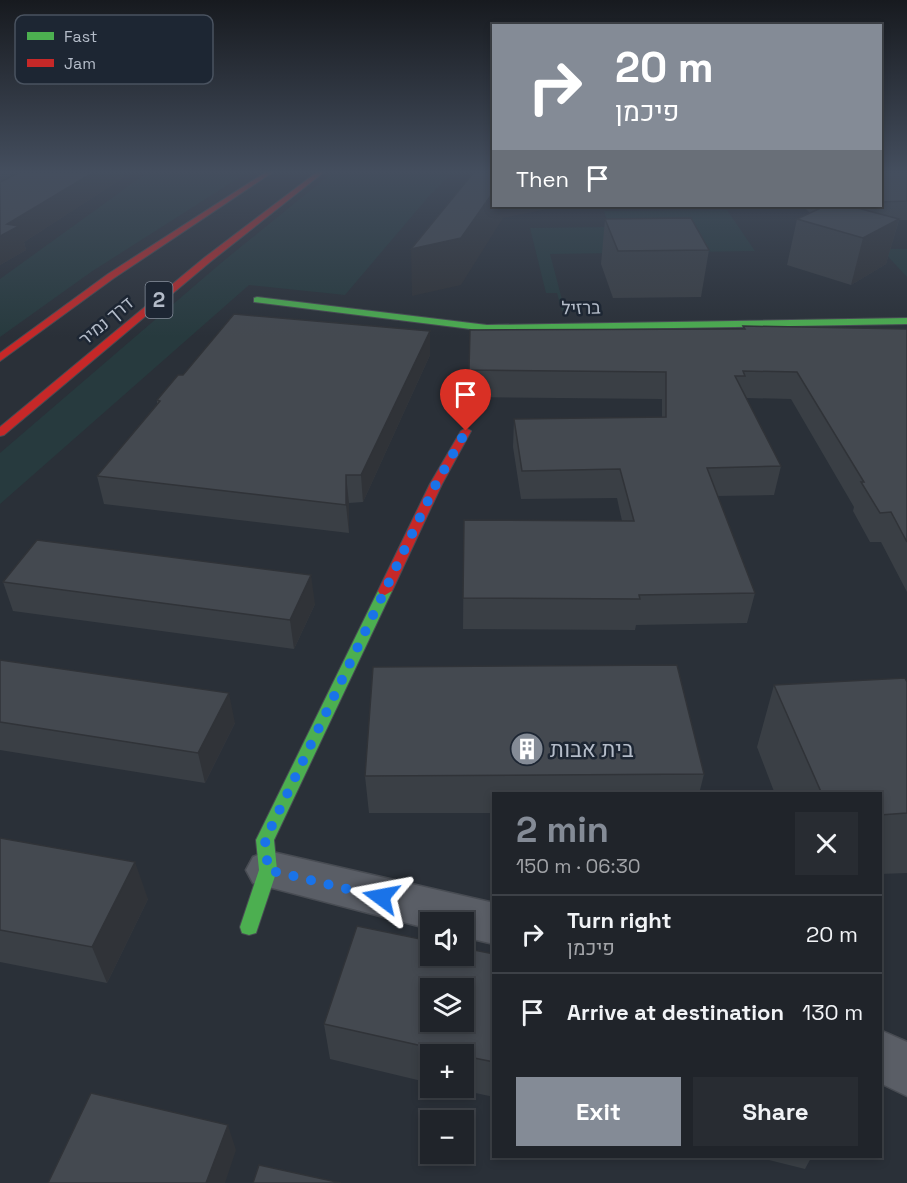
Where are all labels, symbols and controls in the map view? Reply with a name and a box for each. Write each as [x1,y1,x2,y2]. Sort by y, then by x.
legend [15,15,213,84]
text: Fast [64,26,97,47]
text: 20 m [615,41,714,94]
icon: right [516,48,594,126]
text: Jam [64,53,96,74]
text: פיכמן [615,94,679,129]
icon: arrive [581,162,614,195]
text: Then [516,165,569,193]
road number: 2 [146,282,172,318]
street label: דרך נמיר [74,291,138,350]
street label: ברזיל [561,296,601,319]
pin [440,369,491,431]
icon: arrive [449,378,482,411]
building icon: בית אבות [509,731,545,767]
place label: בית אבות [550,735,634,763]
text: 2 min [516,807,609,853]
button: close [795,812,858,875]
text: 150 m · 06:30 [516,853,641,879]
position arrow [349,865,413,929]
text: Turn right [567,906,672,934]
map controls [420,912,474,1164]
button: sound [420,912,474,966]
icon: right [516,918,549,951]
text: 20 m [806,920,858,948]
text: פיכמן [567,935,615,961]
button: layers [420,978,474,1032]
icon: arrive [516,996,549,1029]
text: Arrive at destination [567,998,784,1026]
text: 130 m [802,998,863,1026]
button: + [420,1044,474,1098]
button: Exit [516,1077,681,1146]
button: Share [693,1077,858,1146]
button: − [420,1110,474,1164]

